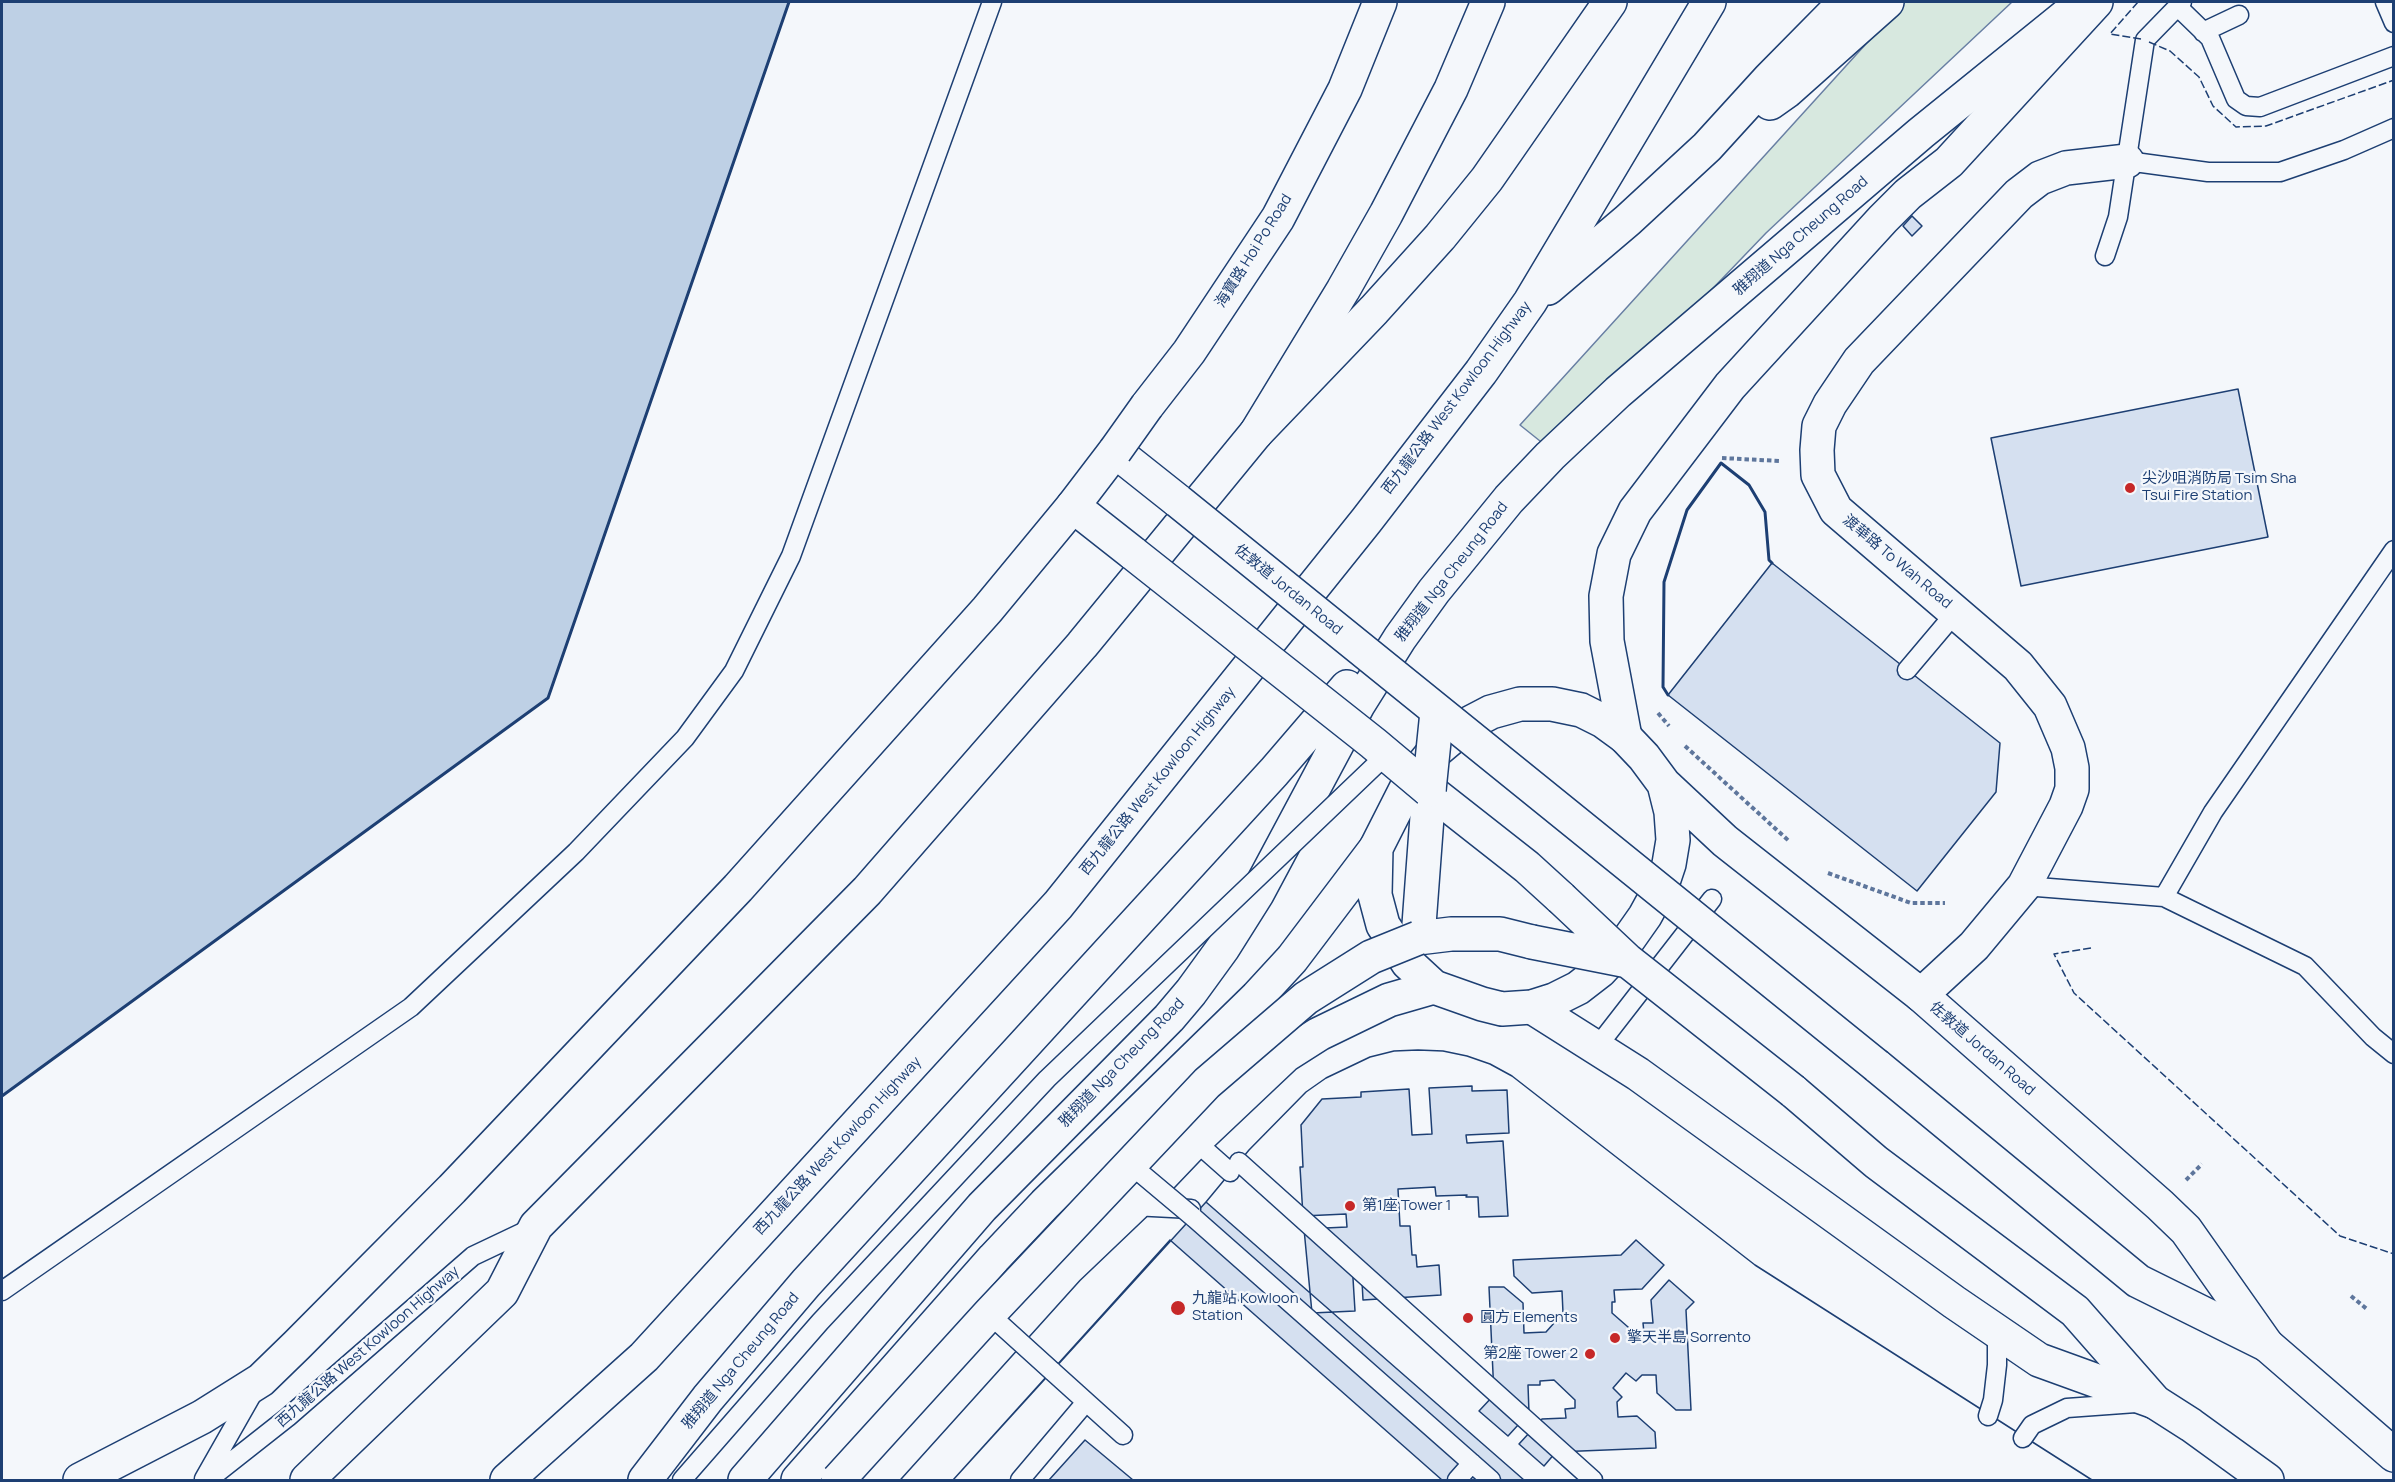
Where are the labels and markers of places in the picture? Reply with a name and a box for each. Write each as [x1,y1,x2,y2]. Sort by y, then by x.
place label: 尖沙咀消防局 Tsim Sha Tsui Fire Station [2142,470,2297,505]
marker: 尖沙咀消防局 Tsim Sha Tsui Fire Station [2123,481,2137,495]
place label: 第1座 Tower 1 [1362,1197,1451,1215]
marker: 第1座 Tower 1 [1343,1199,1357,1213]
place label: 九龍站 Kowloon Station [1192,1290,1299,1325]
marker: 九龍站 Kowloon Station [1169,1299,1187,1317]
place label: 圓方 Elements [1480,1309,1578,1327]
marker: 圓方 Elements [1461,1311,1475,1325]
place label: 擎天半島 Sorrento [1627,1329,1751,1347]
marker: 擎天半島 Sorrento [1608,1331,1622,1345]
place label: 第2座 Tower 2 [1483,1345,1578,1363]
marker: 第2座 Tower 2 [1583,1347,1597,1361]

